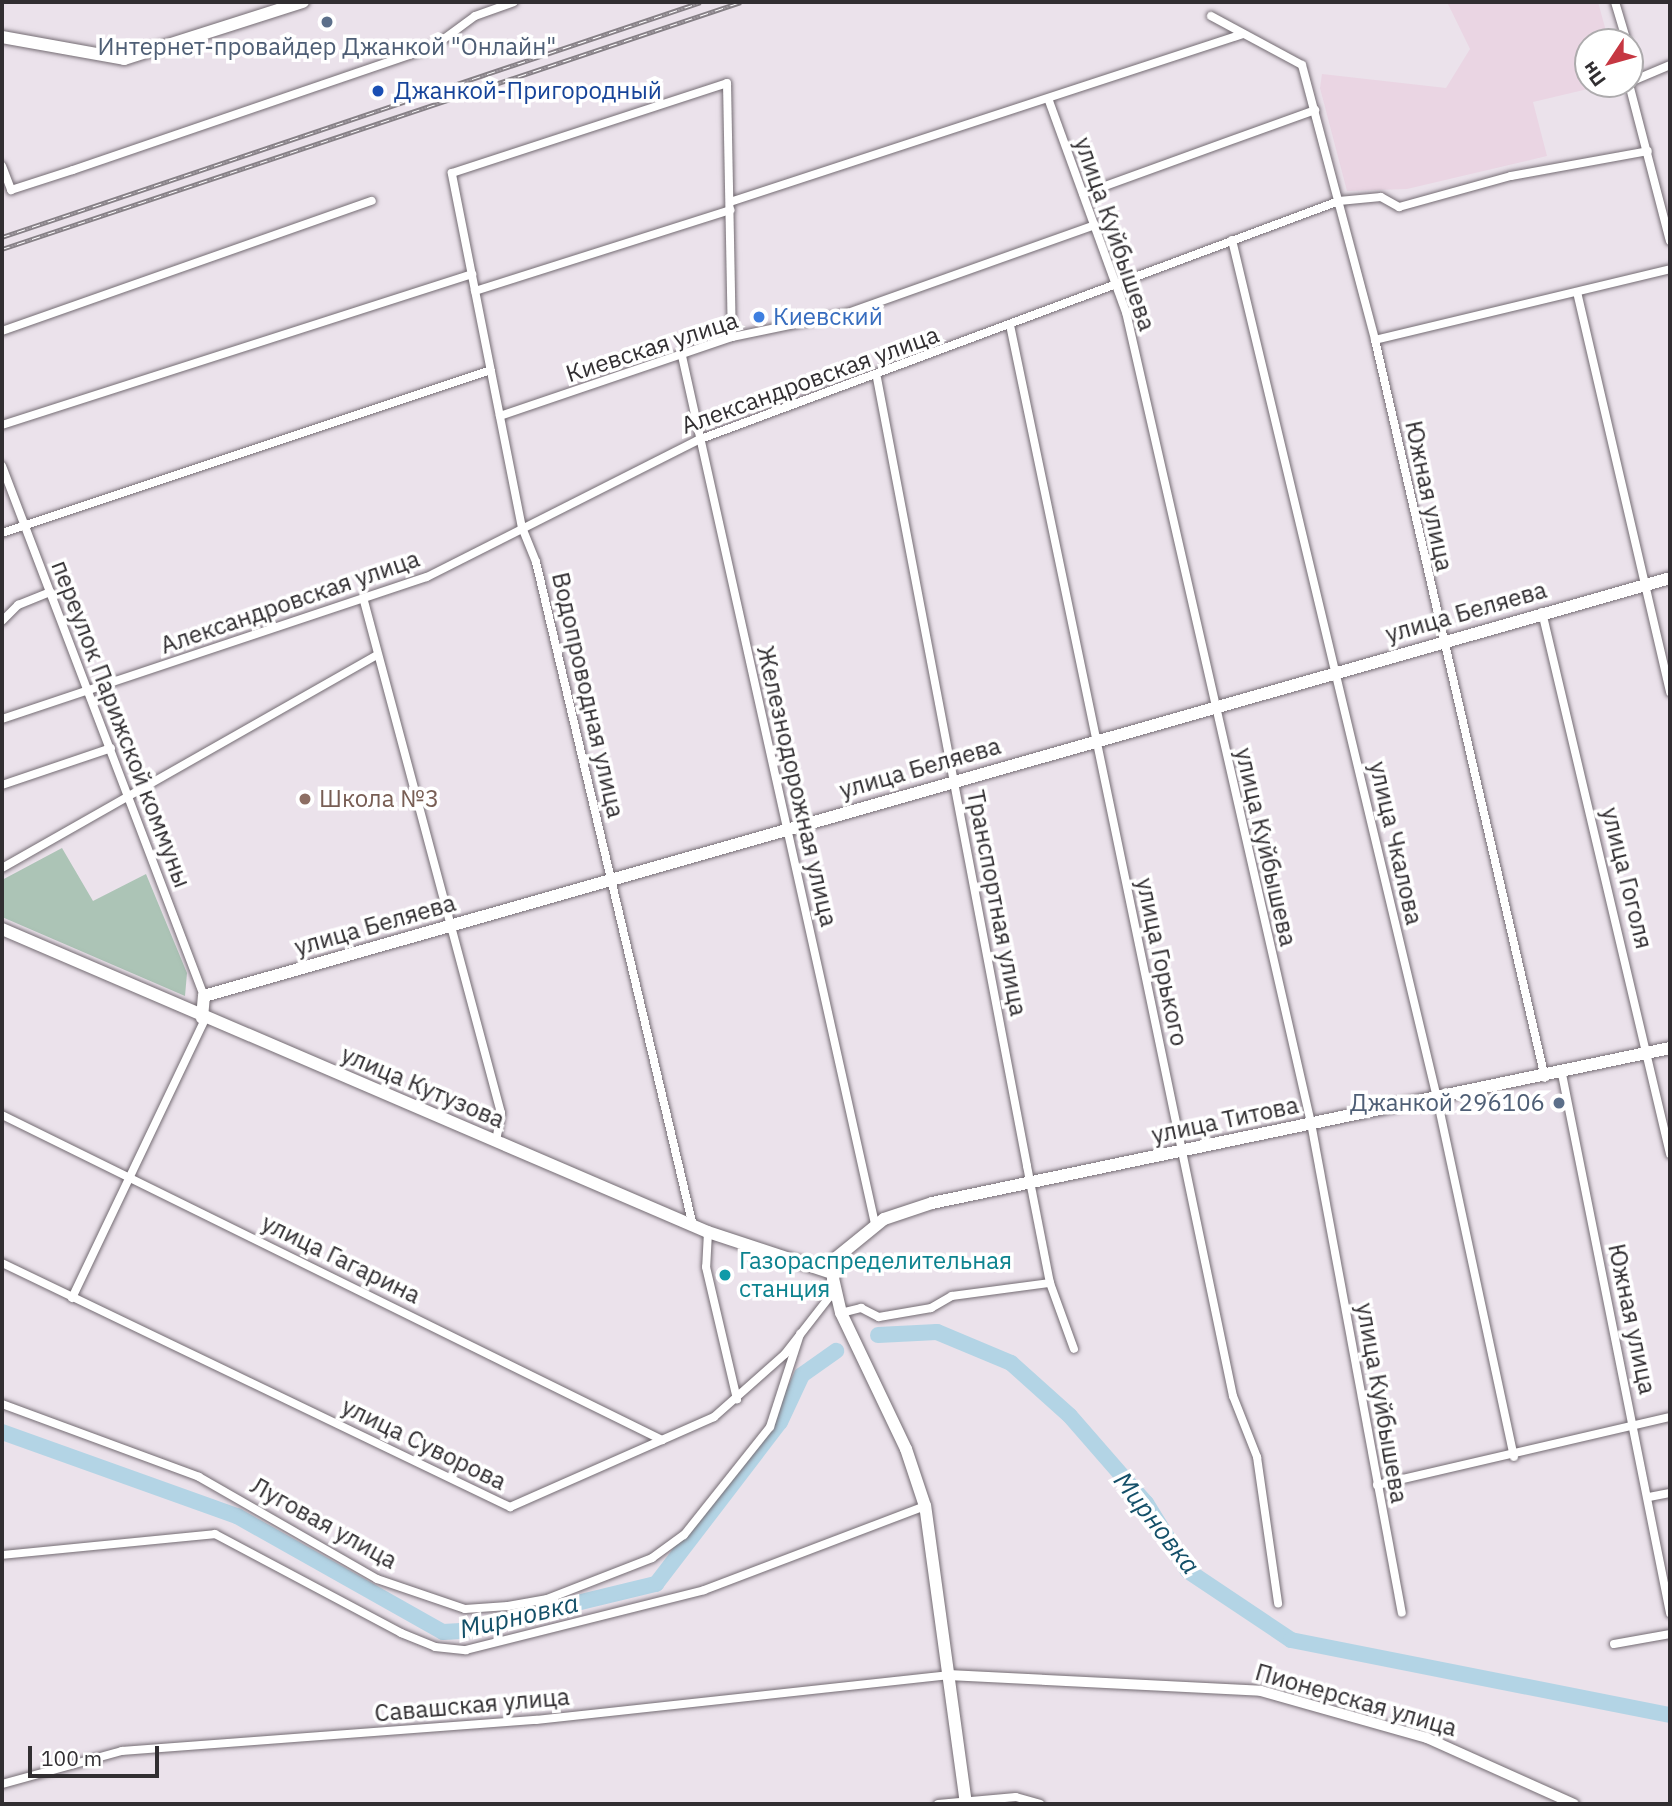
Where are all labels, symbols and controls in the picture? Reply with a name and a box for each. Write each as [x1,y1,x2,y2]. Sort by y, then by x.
marker: Интернет-провайдер Джанкой "Онлайн" [319,14,335,30]
north arrow [1574,28,1644,98]
place label: Интернет-провайдер Джанкой "Онлайн" [98,33,556,61]
text: Пн [1577,57,1611,91]
place label: Джанкой-Пригородный [394,77,662,105]
marker: Джанкой-Пригородный [368,81,388,101]
street label: улица Куйбышева [1068,133,1162,335]
place label: Киевский [773,303,883,331]
street label: Киевская улица [562,306,742,388]
marker: Киевский [751,309,767,325]
street label: Александровская улица [677,320,943,440]
street label: Южная улица [1399,418,1459,574]
street label: Александровская улица [157,544,423,660]
street label: переулок Парижской коммуны [45,556,197,892]
street label: Водопроводная улица [546,569,630,821]
street label: улица Беляева [1382,575,1550,649]
street label: Железнодорожная улица [751,643,843,929]
street label: улица Беляева [836,731,1004,805]
street label: улица Куйбышева [1229,745,1303,949]
street label: улица Чкалова [1363,759,1429,927]
place label: Школа №3 [319,785,439,813]
street label: Транспортная улица [961,788,1033,1018]
marker: Школа №3 [297,791,313,807]
street label: улица Гоголя [1596,804,1658,952]
street label: улица Горького [1130,875,1194,1049]
street label: улица Беляева [291,888,459,962]
street label: улица Кутузова [337,1040,509,1134]
place label: Джанкой 296106 [1350,1089,1545,1117]
street label: улица Титова [1149,1090,1301,1150]
marker: Джанкой 296106 [1551,1095,1567,1111]
street label: улица Гагарина [257,1208,425,1310]
street label: Южная улица [1602,1241,1662,1397]
place label: Газораспределительная станция [739,1247,1012,1303]
marker: Газораспределительная станция [717,1267,733,1283]
street label: улица Куйбышева [1350,1301,1414,1505]
street label: улица Суворова [337,1392,511,1496]
water label: Мирновка [1107,1466,1207,1580]
street label: Луговая улица [246,1471,402,1575]
water label: Мирновка [456,1587,582,1645]
street label: Пионерская улица [1252,1657,1460,1743]
street label: Савашская улица [373,1682,571,1728]
scale bar [32,1732,163,1776]
text: 100 m [41,1744,102,1772]

